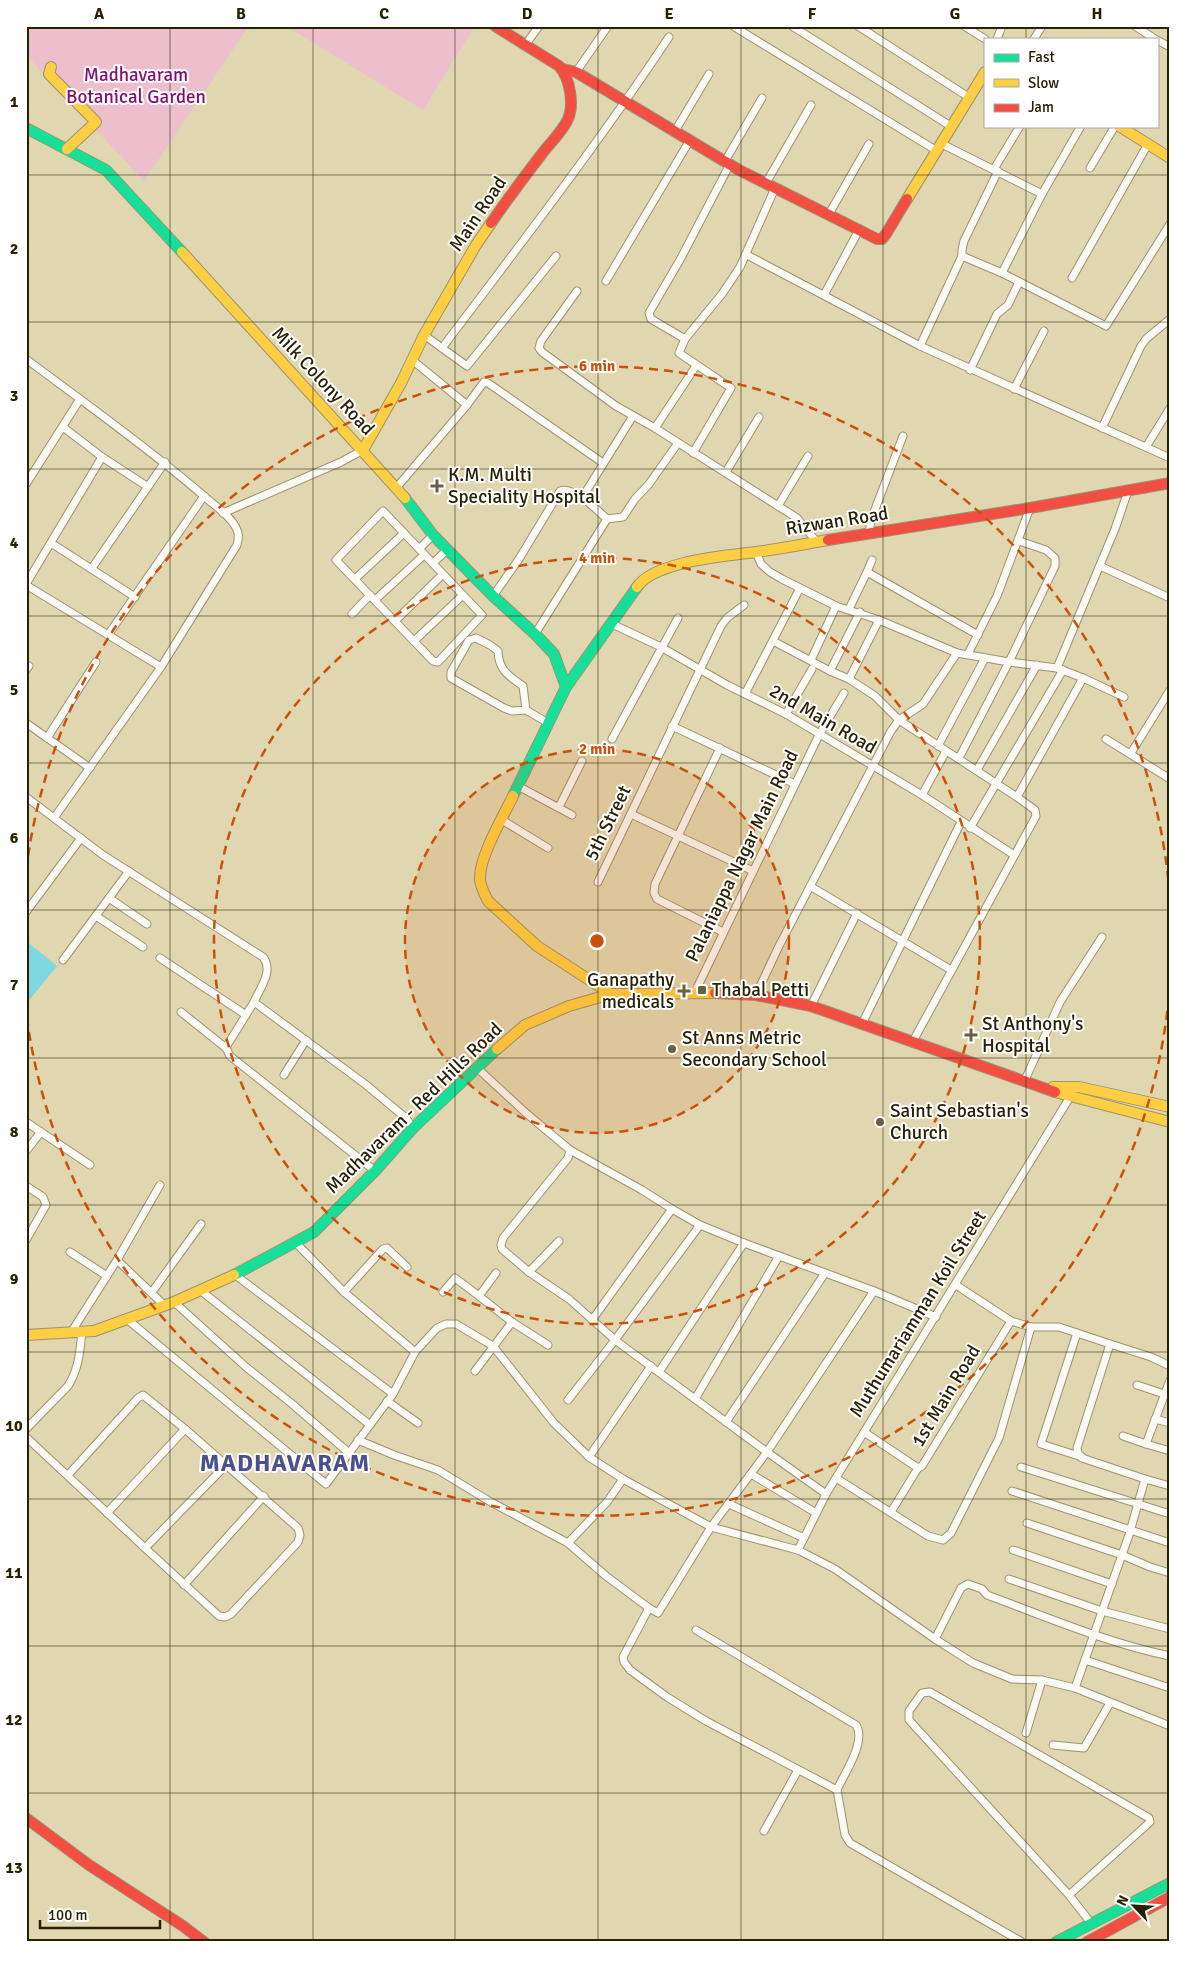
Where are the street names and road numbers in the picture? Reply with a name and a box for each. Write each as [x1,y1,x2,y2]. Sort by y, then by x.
street label: Main Road [444,172,512,256]
street label: Milk Colony Road [266,322,380,440]
street label: Rizwan Road [784,501,890,541]
street label: 2nd Main Road [765,679,881,759]
street label: Palaniappa Nagar Main Road [680,746,804,966]
street label: 5th Street [579,781,637,865]
street label: Madhavaram - Red Hills Road [321,1017,507,1199]
street label: Muthumariamman Koil Street [844,1206,992,1422]
street label: 1st Main Road [906,1341,986,1451]

